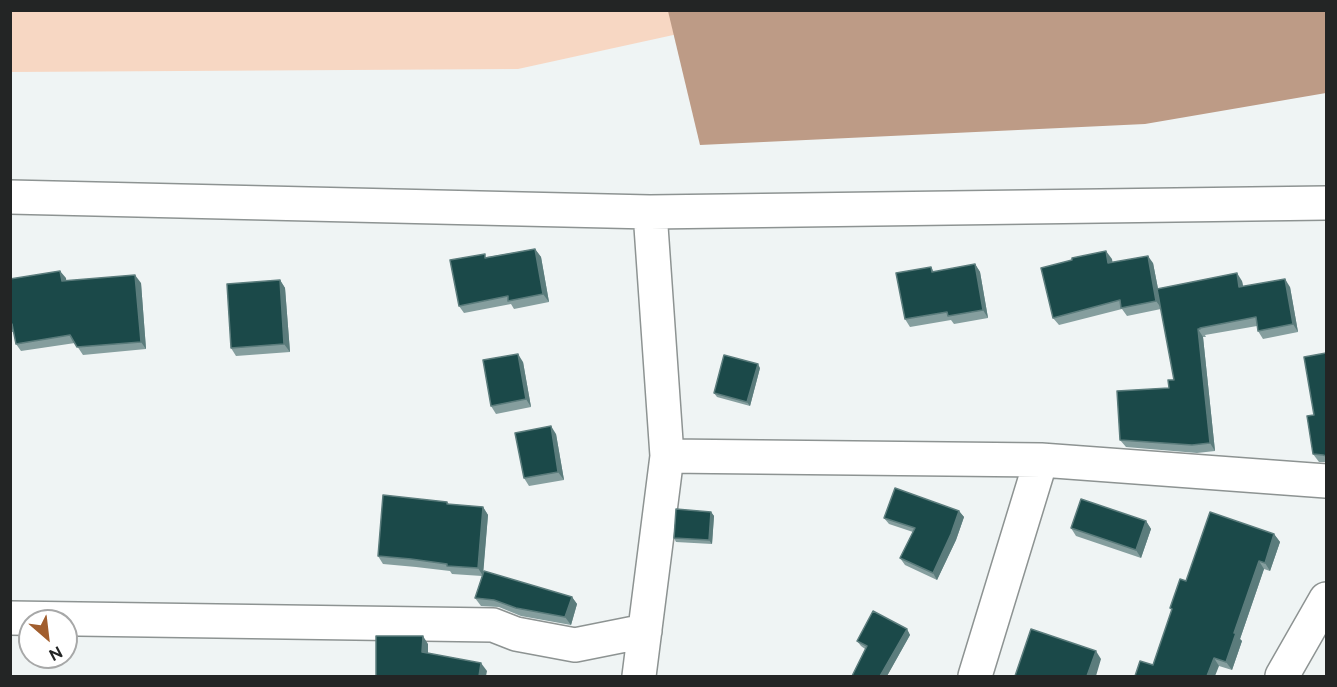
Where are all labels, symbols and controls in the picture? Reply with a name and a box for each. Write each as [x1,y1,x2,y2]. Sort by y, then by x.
north arrow [18,609,78,669]
text: N [46,642,66,665]

